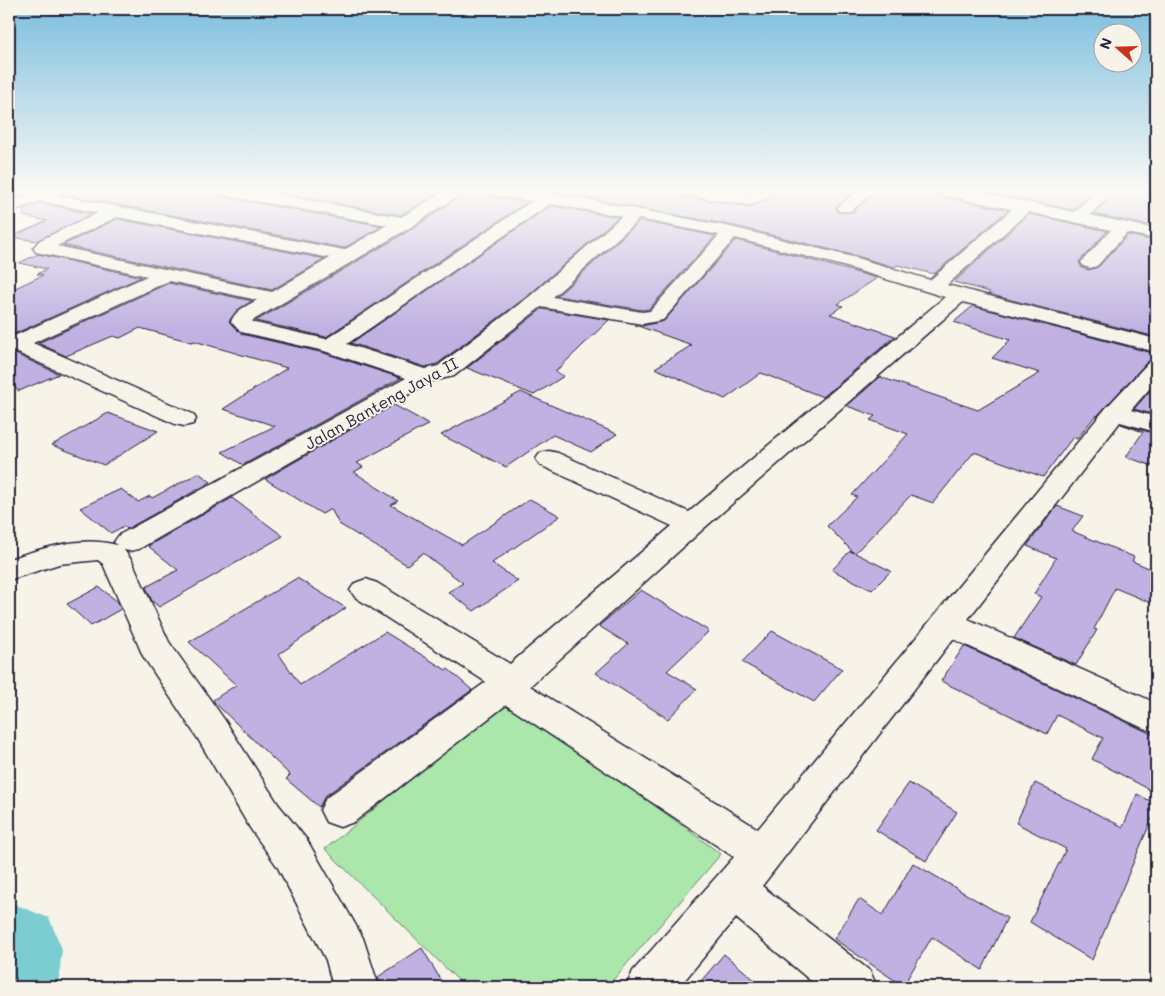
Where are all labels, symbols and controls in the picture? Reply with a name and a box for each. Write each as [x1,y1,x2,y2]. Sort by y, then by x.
north arrow [1092,22,1142,72]
text: N [1095,35,1116,52]
street label: Jalan Banteng Jaya II [301,352,461,454]

